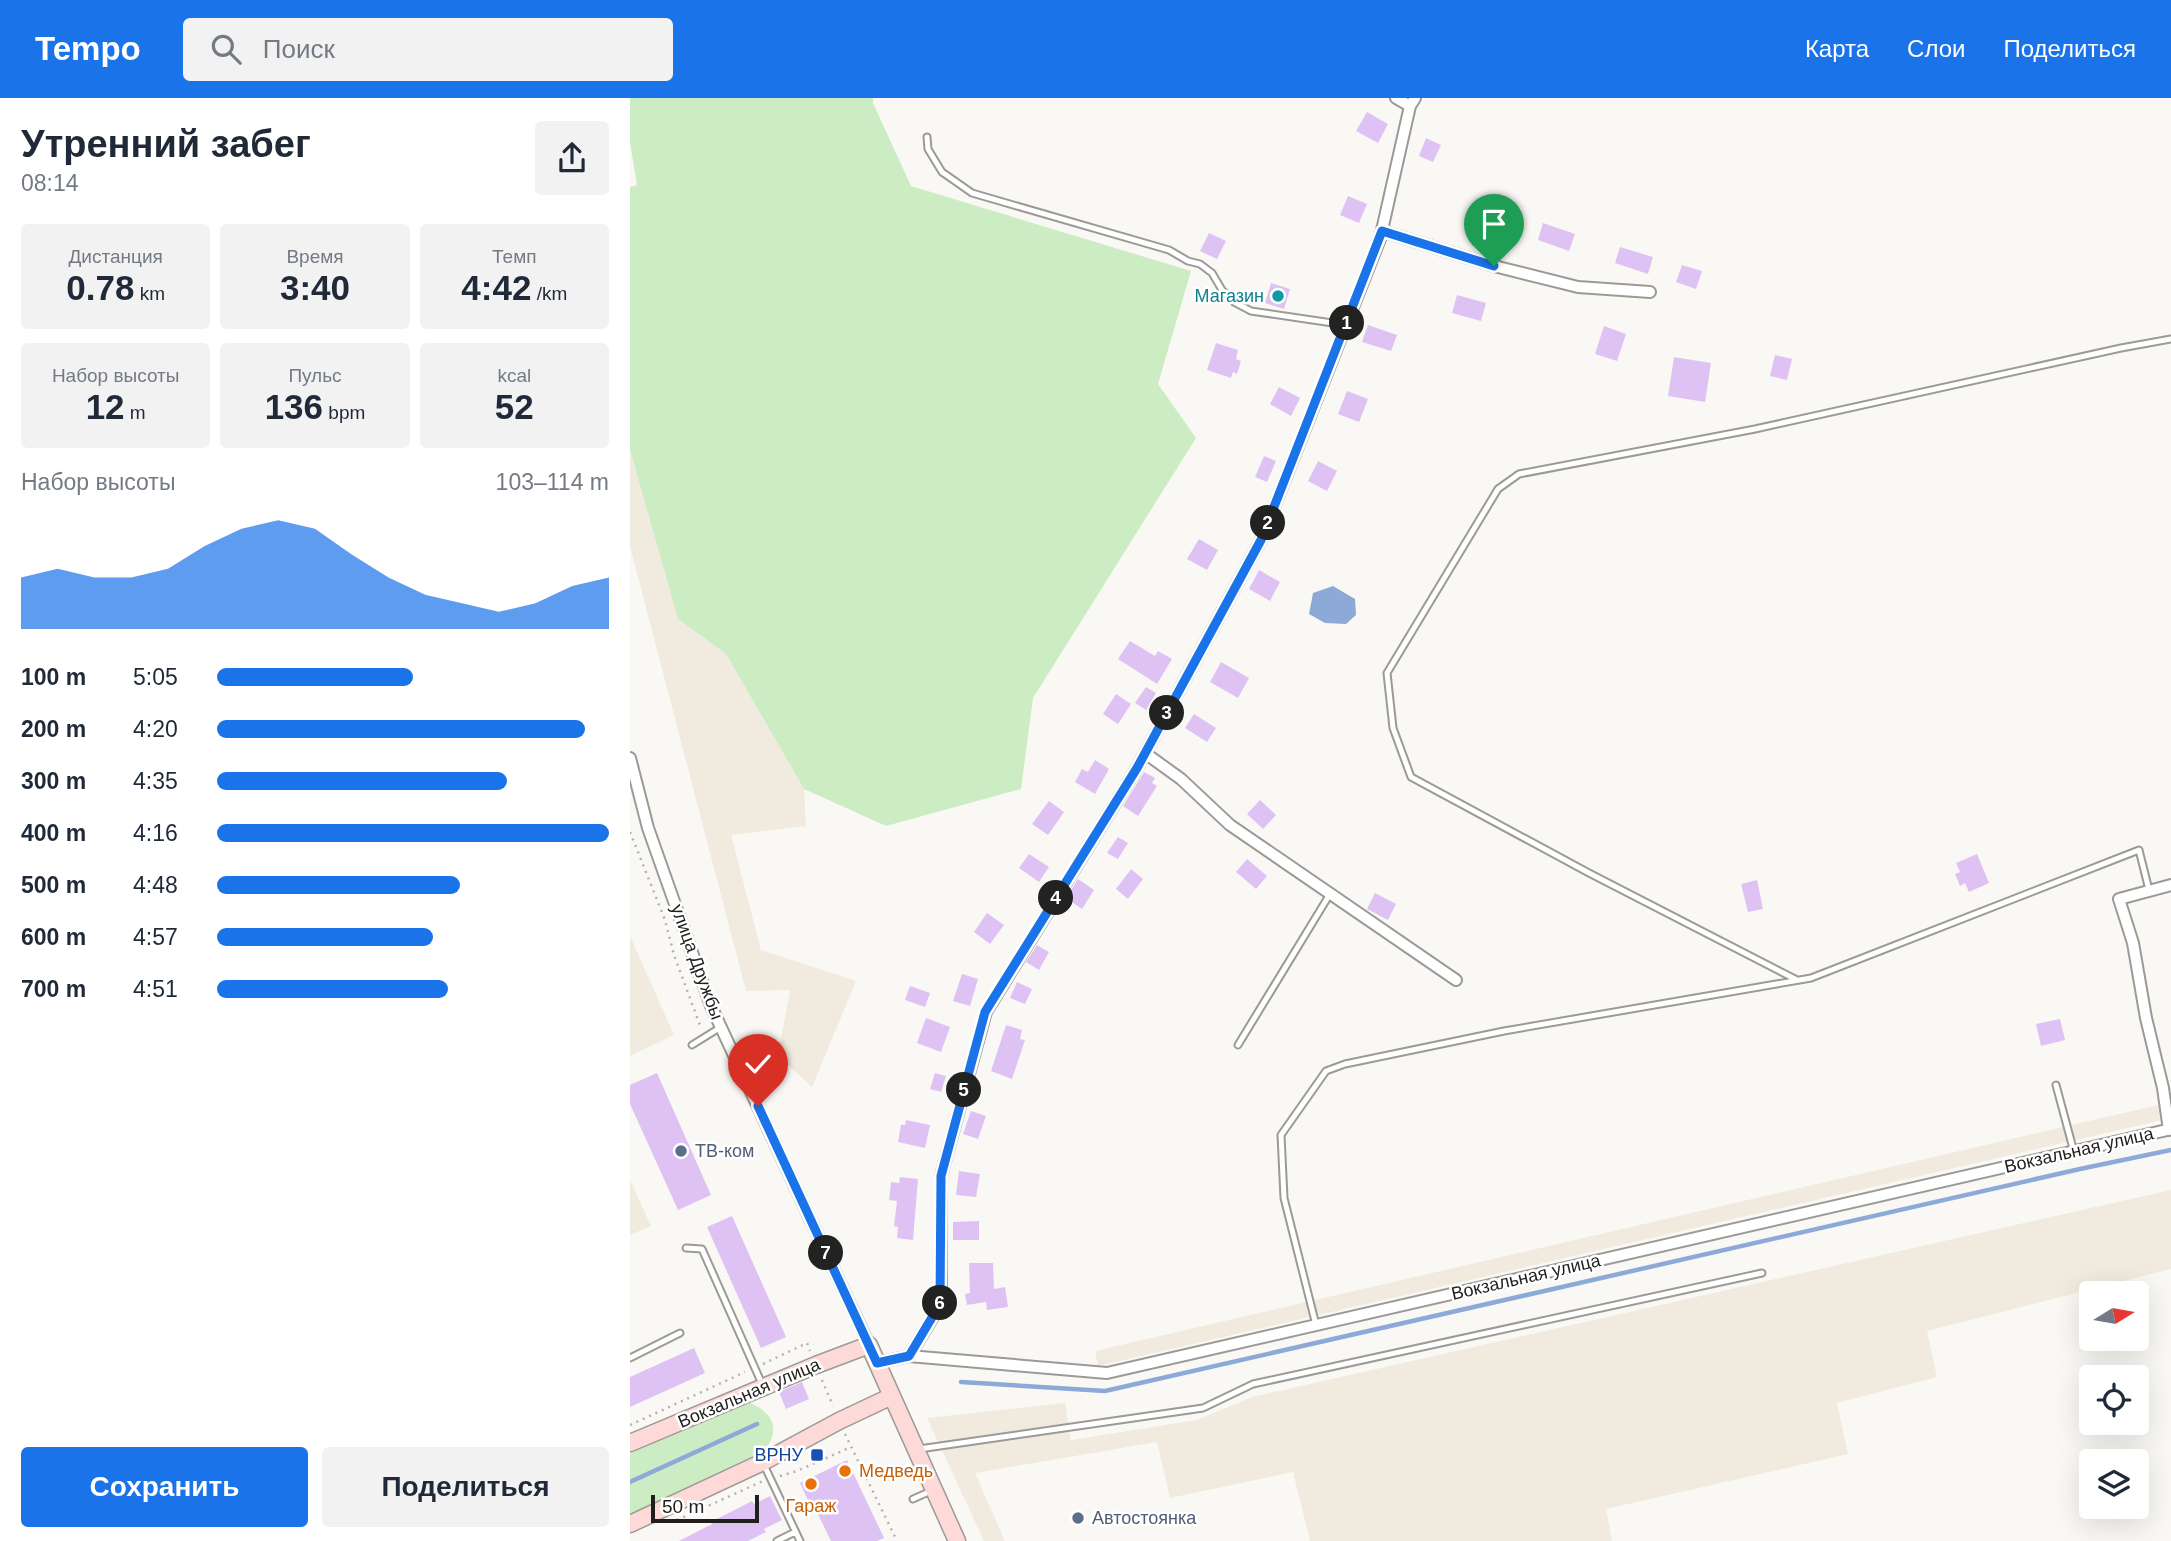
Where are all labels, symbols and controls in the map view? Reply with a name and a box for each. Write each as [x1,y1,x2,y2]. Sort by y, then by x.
search box [183,18,673,81]
text: Tempo [35,30,141,67]
icon: search [207,30,245,68]
text: Поиск [263,34,335,64]
text: Карта [1805,35,1869,62]
text: Слои [1907,35,1965,62]
text: Поделиться [2003,35,2136,62]
button: share [535,121,609,195]
text: Утренний забег [21,123,311,165]
text: 08:14 [21,170,79,196]
pin [1464,194,1524,266]
icon: arrive [1475,205,1513,243]
text: Дистанция [69,246,163,267]
text: Время [286,246,344,267]
text: Темп [492,246,537,267]
text: 0.78 [66,268,134,307]
text: 3:40 [280,268,350,307]
text: 4:42 [461,268,531,307]
text: km [134,283,165,304]
text: /km [531,283,567,304]
place label: Магазин [1195,286,1264,306]
marker: Магазин [1270,288,1286,304]
pin: 1 [1330,306,1364,341]
text: 1 [1341,312,1352,333]
text: Набор высоты [52,365,179,386]
text: Пульс [288,365,342,386]
text: kcal [497,365,531,386]
text: 12 [86,387,125,426]
text: 136 [265,387,323,426]
text: 52 [495,387,534,426]
text: m [125,402,146,423]
text: bpm [323,402,365,423]
text: Набор высоты [21,469,175,495]
text: 103–114 m [496,469,609,495]
pin: 2 [1250,506,1286,540]
text: 2 [1262,512,1273,533]
text: 100 m [21,664,86,690]
text: 5:05 [133,664,178,690]
pin: 3 [1150,696,1184,730]
text: 3 [1161,702,1172,723]
text: 200 m [21,716,86,742]
text: 4:20 [133,716,178,742]
text: 300 m [21,768,86,794]
text: 4:35 [133,768,178,794]
text: 400 m [21,820,86,846]
text: 4:16 [133,820,178,846]
text: 500 m [21,872,86,898]
text: 4:48 [133,872,178,898]
pin: 4 [1038,880,1074,916]
text: 4 [1050,887,1061,908]
street label: улица Дружбы [667,902,727,1022]
text: 600 m [21,924,86,950]
text: 4:57 [133,924,178,950]
text: 700 m [21,976,86,1002]
text: 4:51 [133,976,178,1002]
pin [728,1034,788,1106]
icon: check [739,1045,777,1083]
pin: 5 [946,1072,982,1108]
text: 5 [958,1079,969,1100]
street label: Вокзальная улица [2002,1123,2156,1177]
place label: ТВ-ком [695,1141,754,1161]
marker: ТВ-ком [673,1143,689,1159]
pin: 7 [808,1236,844,1270]
text: 7 [820,1242,831,1263]
street label: Вокзальная улица [1449,1250,1603,1304]
north arrow [2079,1281,2149,1351]
map controls [2079,1281,2149,1519]
pin: 6 [922,1286,958,1320]
text: 6 [934,1292,945,1313]
street label: Вокзальная улица [675,1354,824,1432]
button: locate [2079,1365,2149,1435]
place label: ВРНУ [755,1445,804,1465]
button: Сохранить [21,1447,308,1527]
button: Поделиться [322,1447,609,1527]
marker: ВРНУ [809,1447,825,1463]
button: layers [2079,1449,2149,1519]
place label: Медведь [859,1461,933,1481]
marker: Медведь [837,1463,853,1479]
marker: Гараж [803,1476,819,1492]
scale bar [651,1492,760,1524]
text: 50 m [662,1496,704,1517]
place label: Гараж [786,1496,836,1516]
place label: Автостоянка [1092,1508,1197,1528]
marker: Автостоянка [1070,1510,1086,1526]

